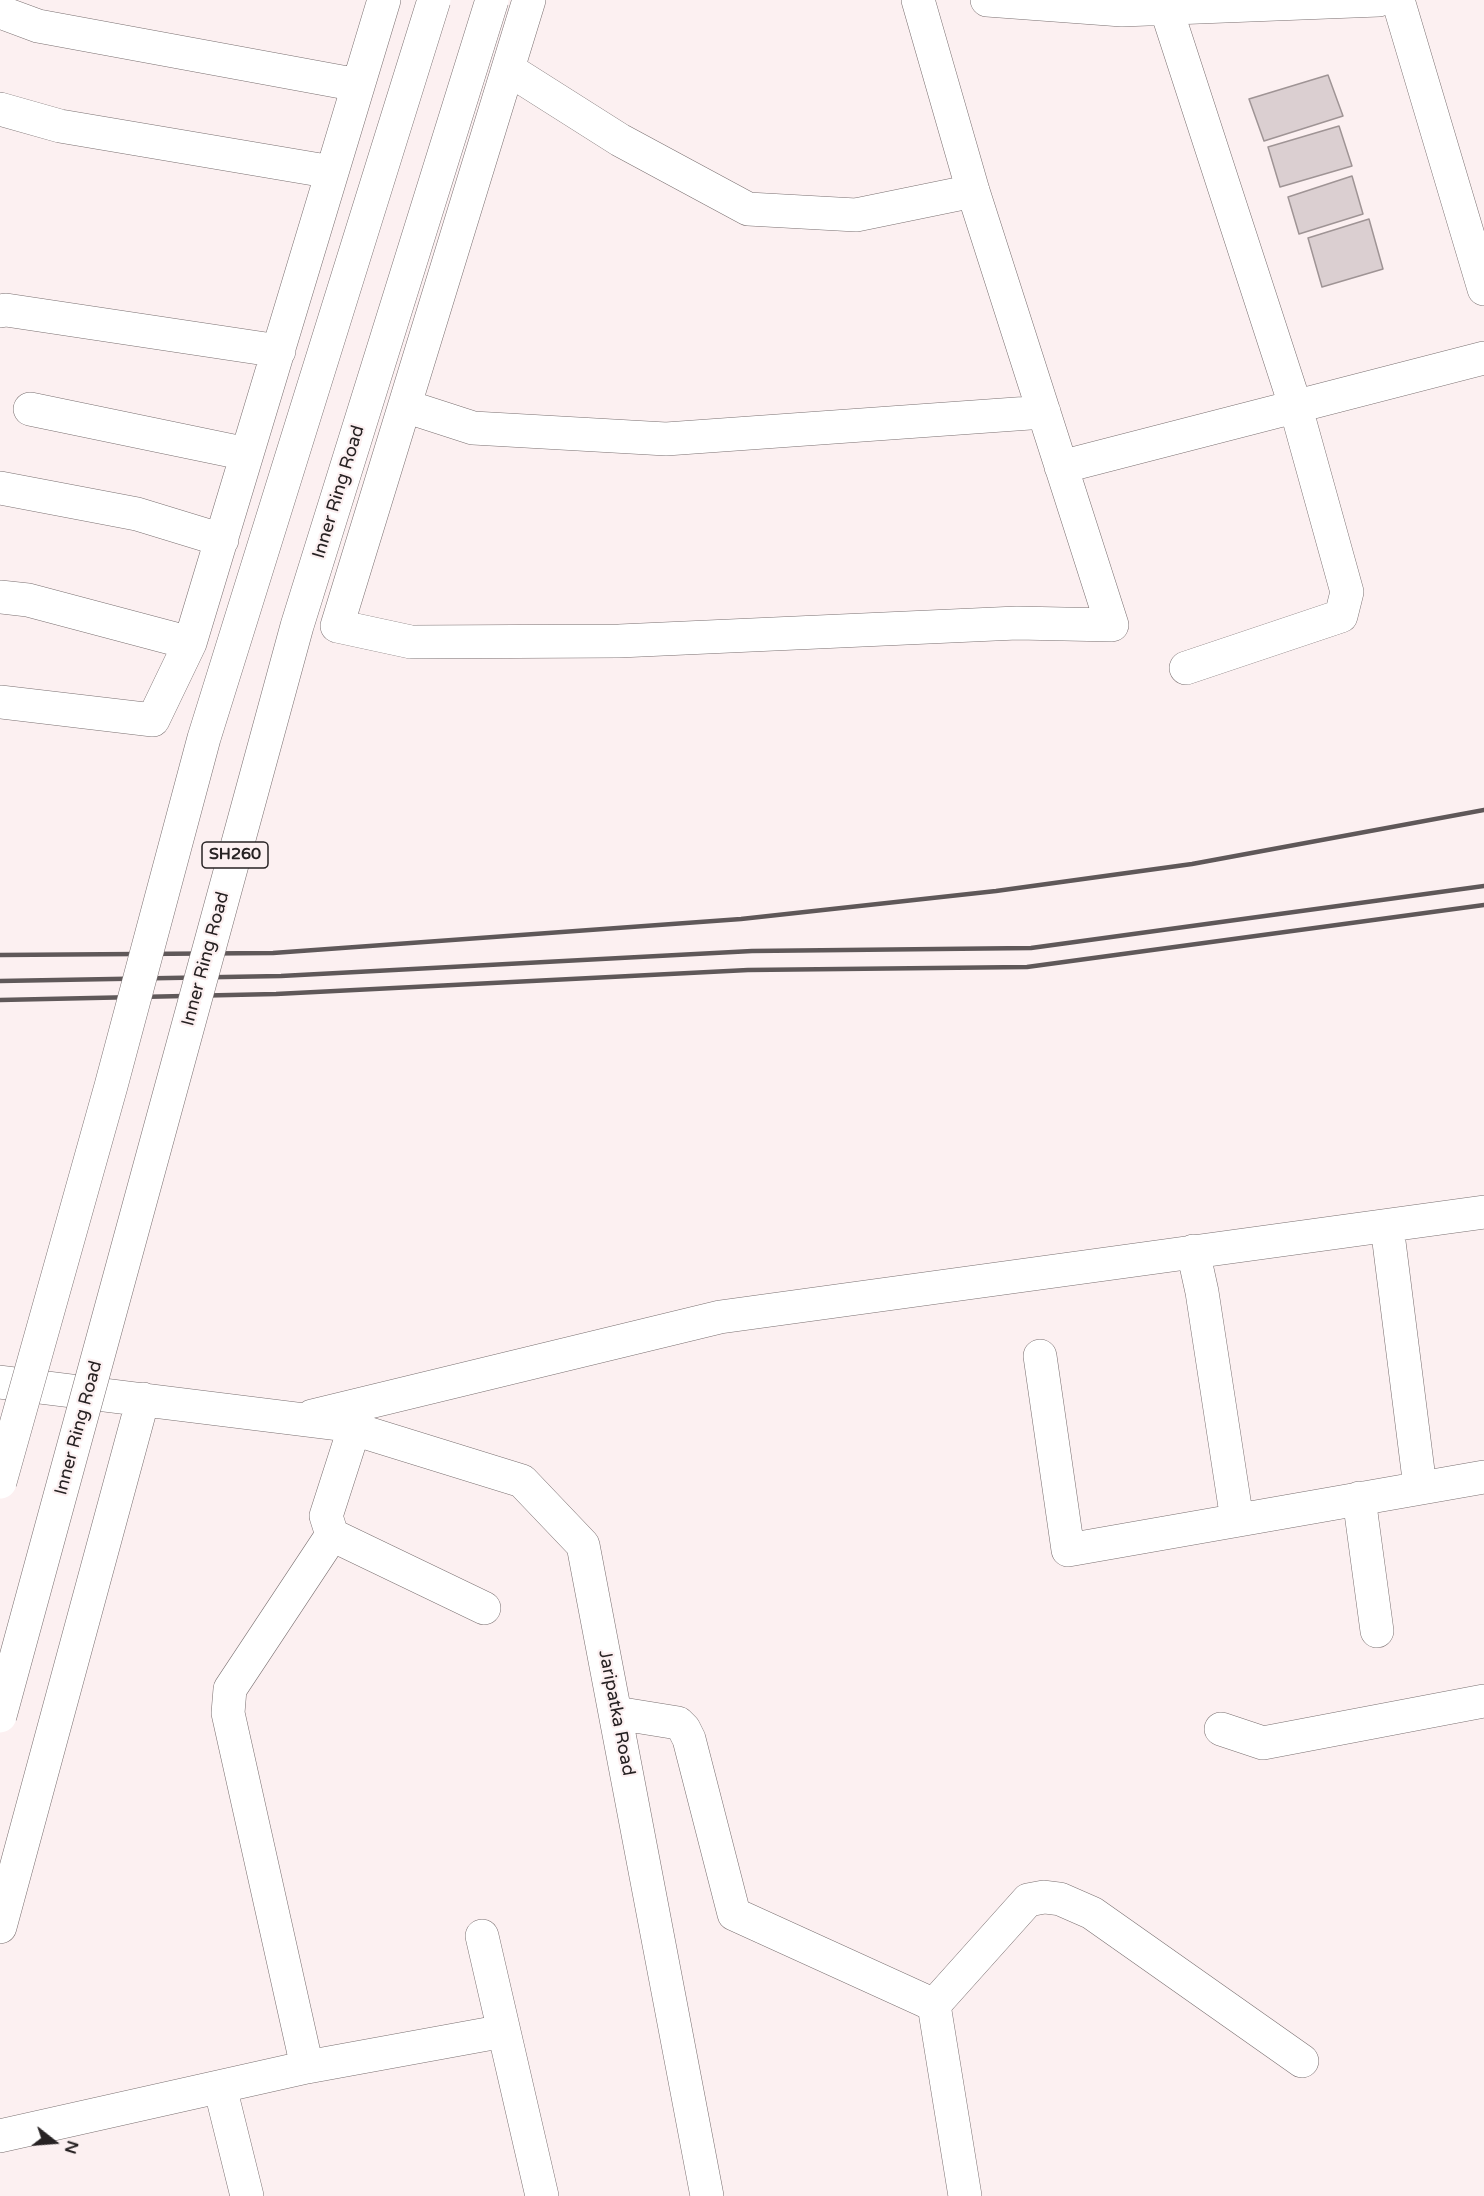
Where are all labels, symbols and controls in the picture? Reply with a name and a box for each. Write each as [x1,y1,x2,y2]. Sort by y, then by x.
street label: Inner Ring Road [308,423,370,561]
road number: SH260 [202,842,268,868]
street label: Inner Ring Road [178,889,234,1029]
street label: Inner Ring Road [51,1358,107,1498]
street label: Jaripatka Road [593,1648,639,1778]
north arrow [24,2112,84,2172]
text: N [60,2138,83,2156]

